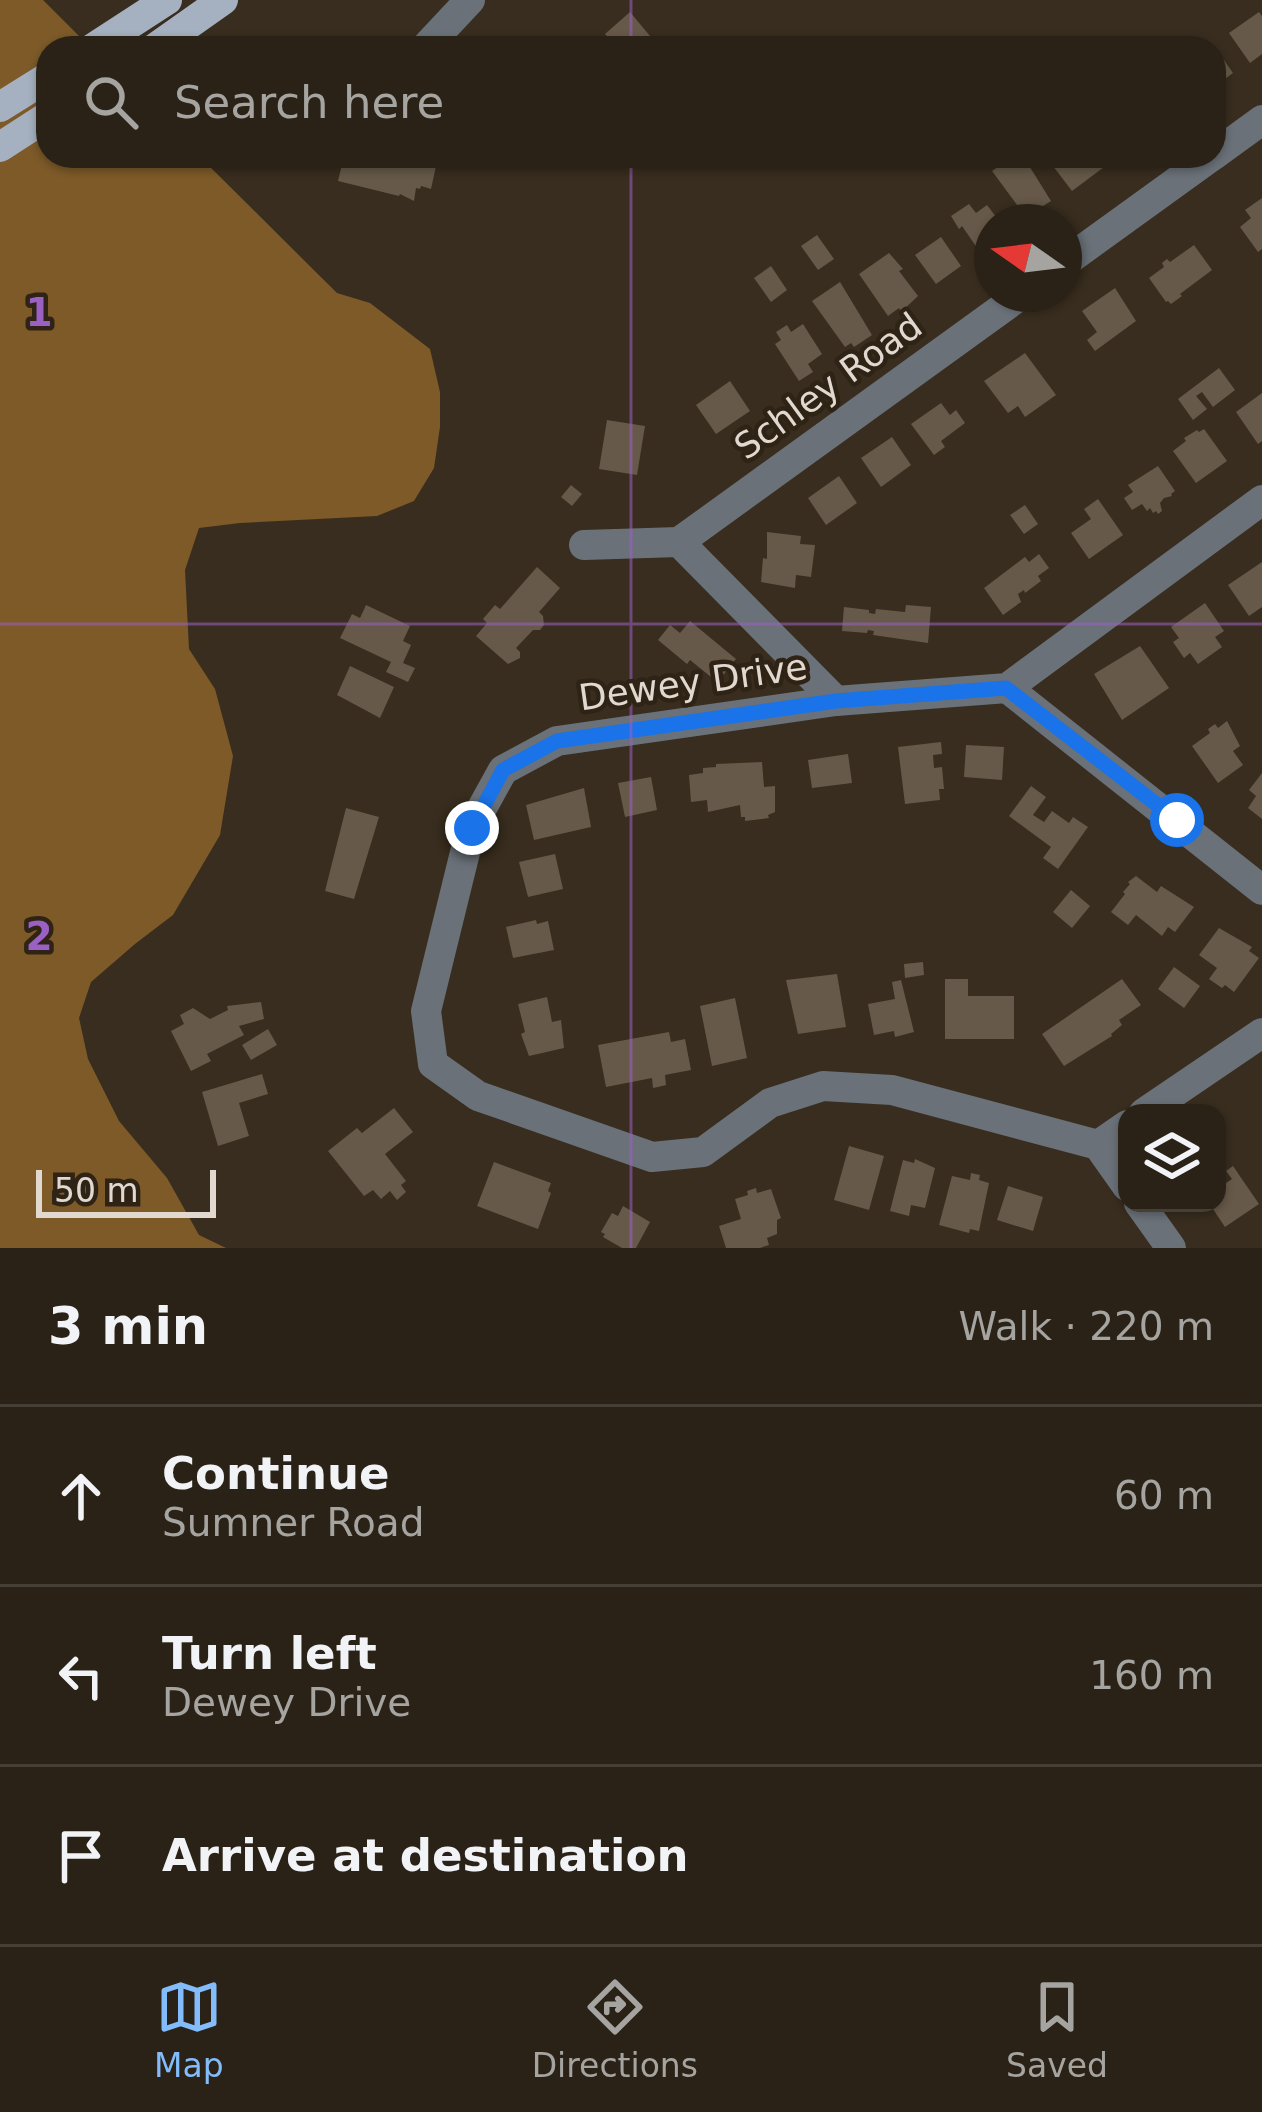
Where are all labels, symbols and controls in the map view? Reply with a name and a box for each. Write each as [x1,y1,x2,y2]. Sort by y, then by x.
search box [36,36,1226,168]
icon: search [78,69,144,135]
text: Search here [174,76,444,129]
north arrow [974,204,1082,312]
text: 1 [25,290,53,335]
street label: Schley Road [727,305,929,467]
street label: Dewey Drive [576,646,810,718]
route start [1150,793,1204,847]
route end [445,801,499,855]
text: 2 [25,914,53,959]
map controls [1118,1104,1226,1212]
button: layers [1118,1104,1226,1212]
scale bar [36,1164,216,1217]
text: 50 m [54,1171,139,1210]
text: 3 min [48,1297,208,1356]
text: Walk · 220 m [959,1304,1214,1349]
text: Continue [162,1447,390,1500]
icon: ahead [48,1463,114,1529]
text: 60 m [1114,1473,1214,1518]
text: Sumner Road [162,1500,424,1545]
text: Turn left [162,1627,377,1680]
icon: left [48,1643,114,1709]
text: 160 m [1089,1653,1214,1698]
text: Dewey Drive [162,1680,411,1725]
icon: arrive [48,1823,114,1889]
text: Arrive at destination [162,1829,688,1882]
tab: Map [154,1974,224,2085]
tab: Directions [532,1974,698,2085]
tab: Saved [1006,1974,1108,2085]

